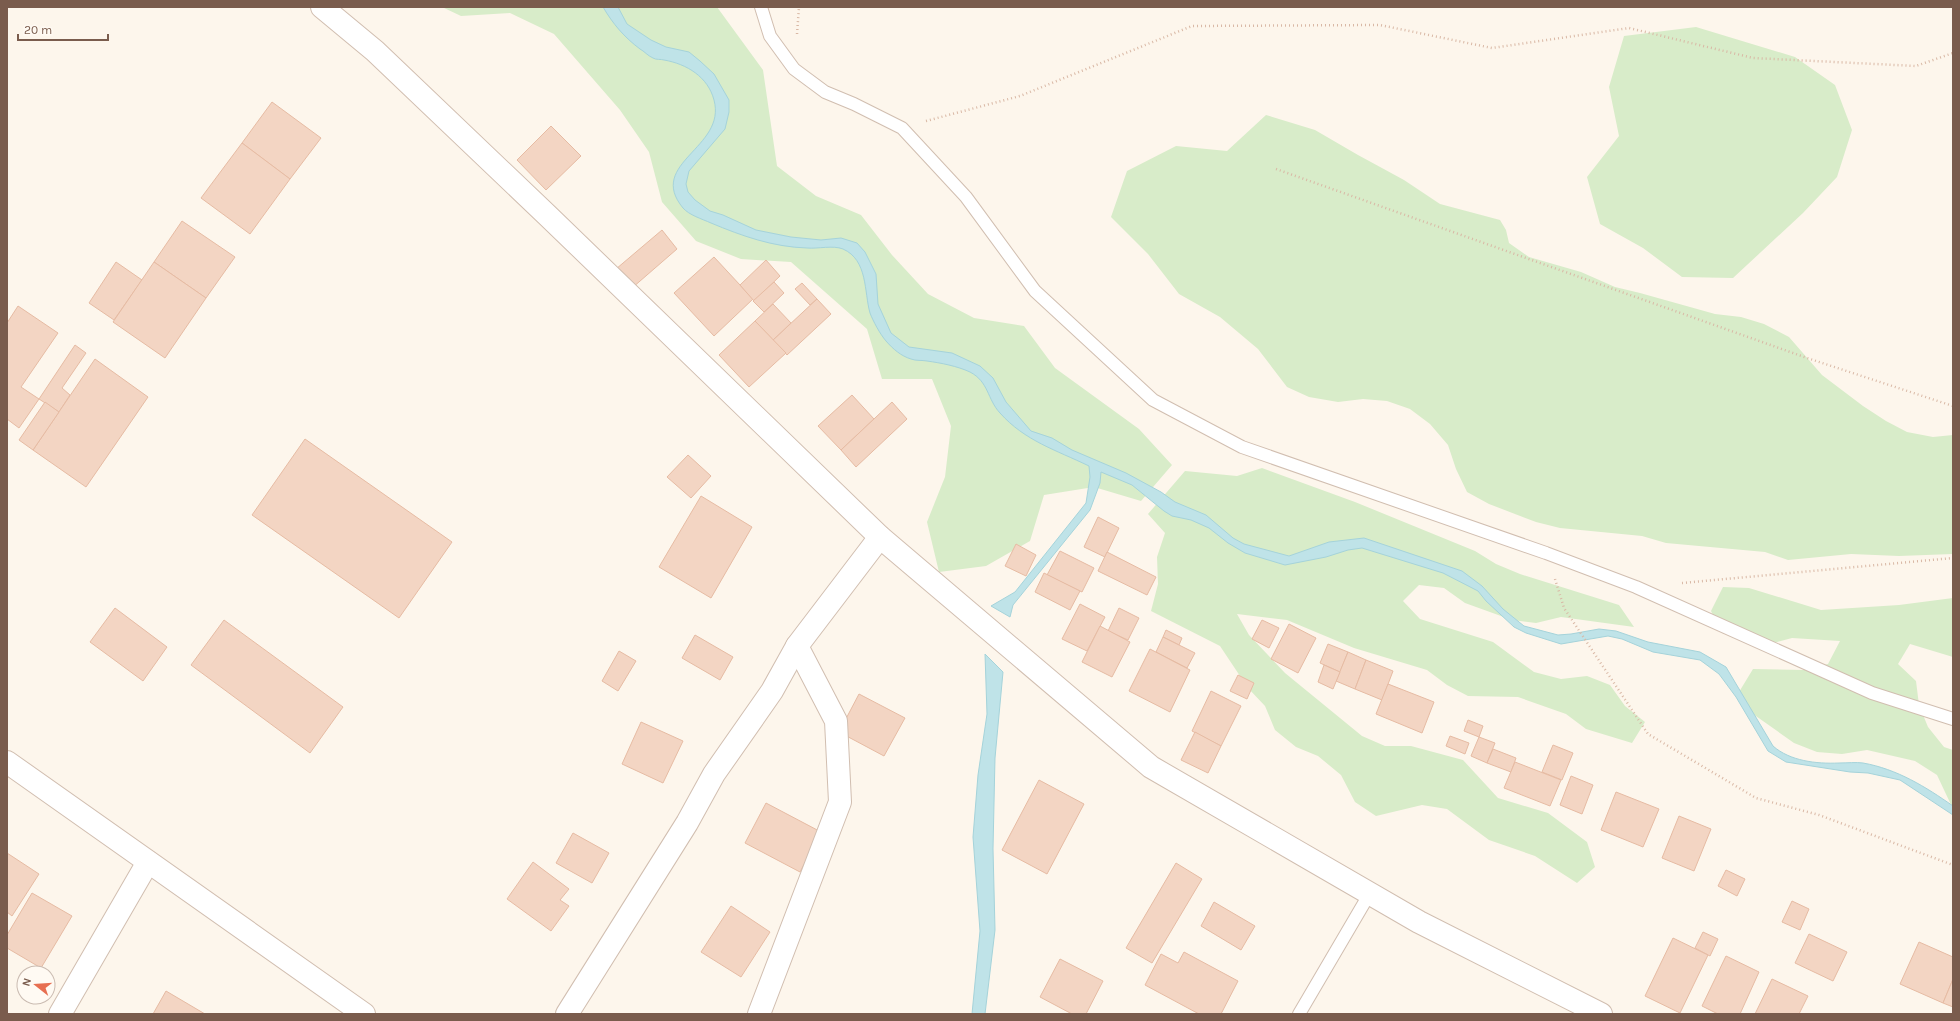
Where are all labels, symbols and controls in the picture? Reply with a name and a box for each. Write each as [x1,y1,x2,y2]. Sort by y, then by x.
scale bar [18,16,108,42]
text: 20 m [24,23,52,37]
north arrow [16,965,56,1005]
text: N [20,977,34,988]

